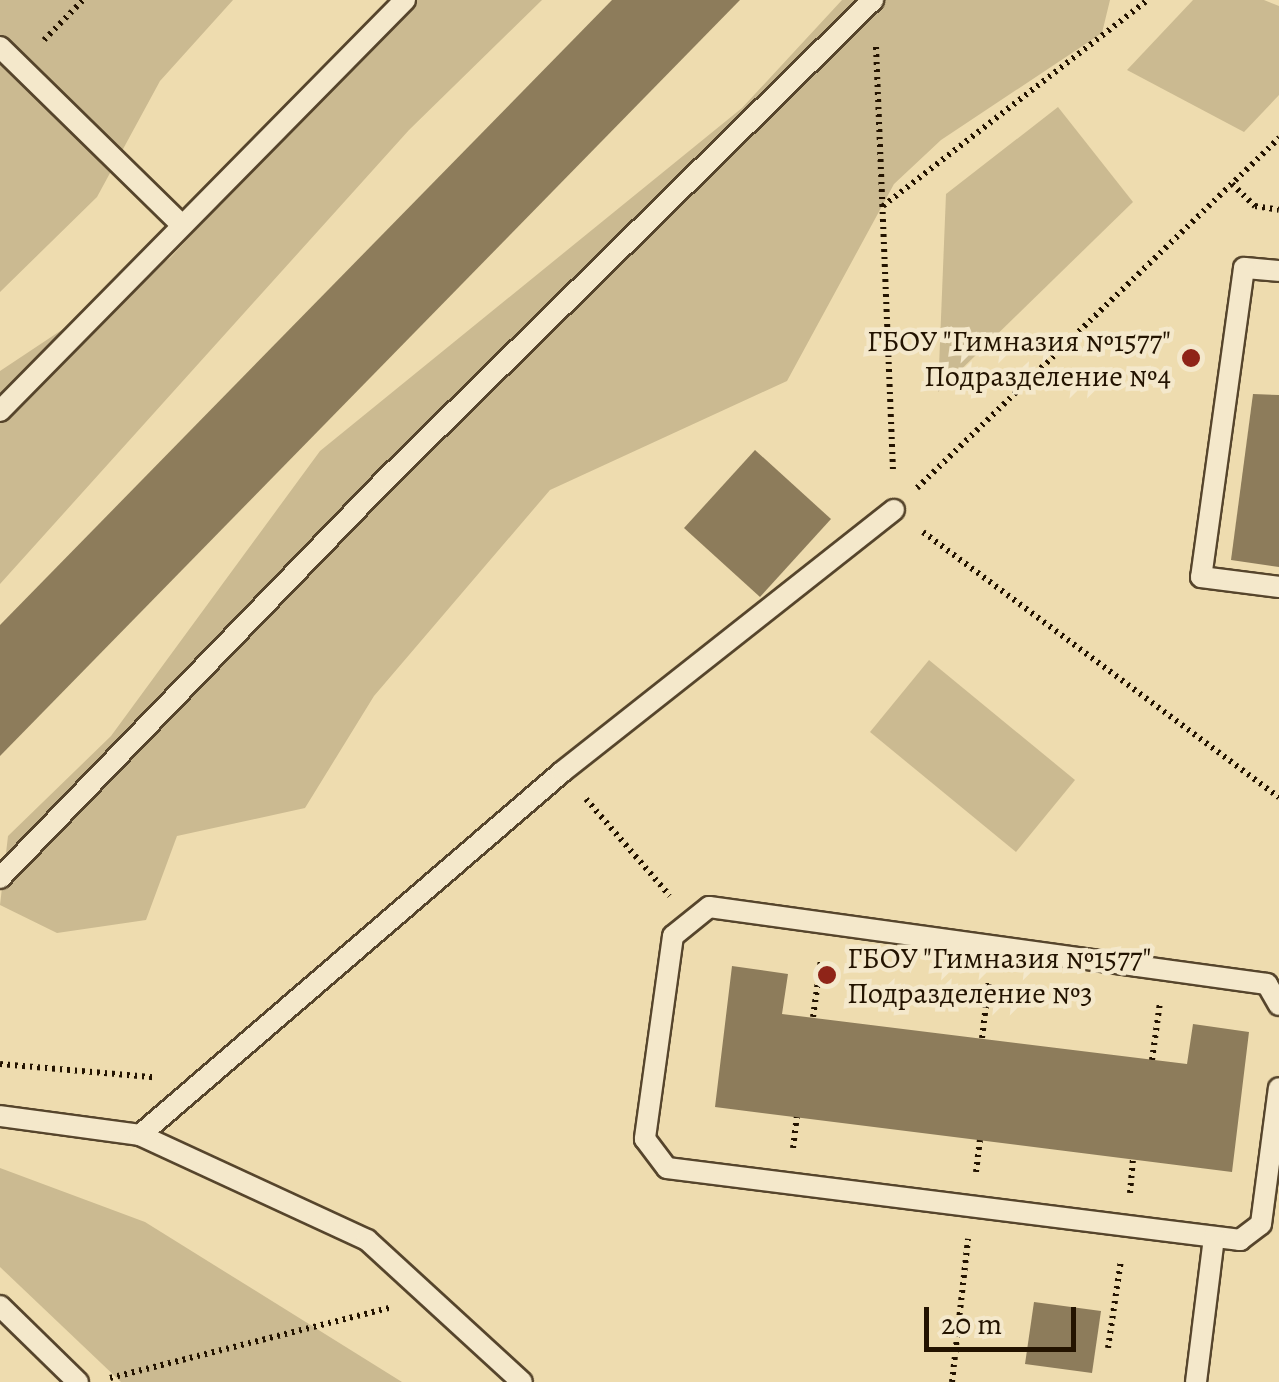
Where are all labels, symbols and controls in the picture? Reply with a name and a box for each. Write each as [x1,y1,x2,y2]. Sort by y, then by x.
place label: ГБОУ "Гимназия №1577" Подразделение №4 [866,323,1171,394]
marker: ГБОУ "Гимназия №1577" Подразделение №4 [1180,347,1202,369]
place label: ГБОУ "Гимназия №1577" Подразделение №3 [847,940,1152,1010]
marker: ГБОУ "Гимназия №1577" Подразделение №3 [816,964,838,986]
scale bar [929,1287,1082,1349]
text: 20 m [941,1304,1002,1344]

